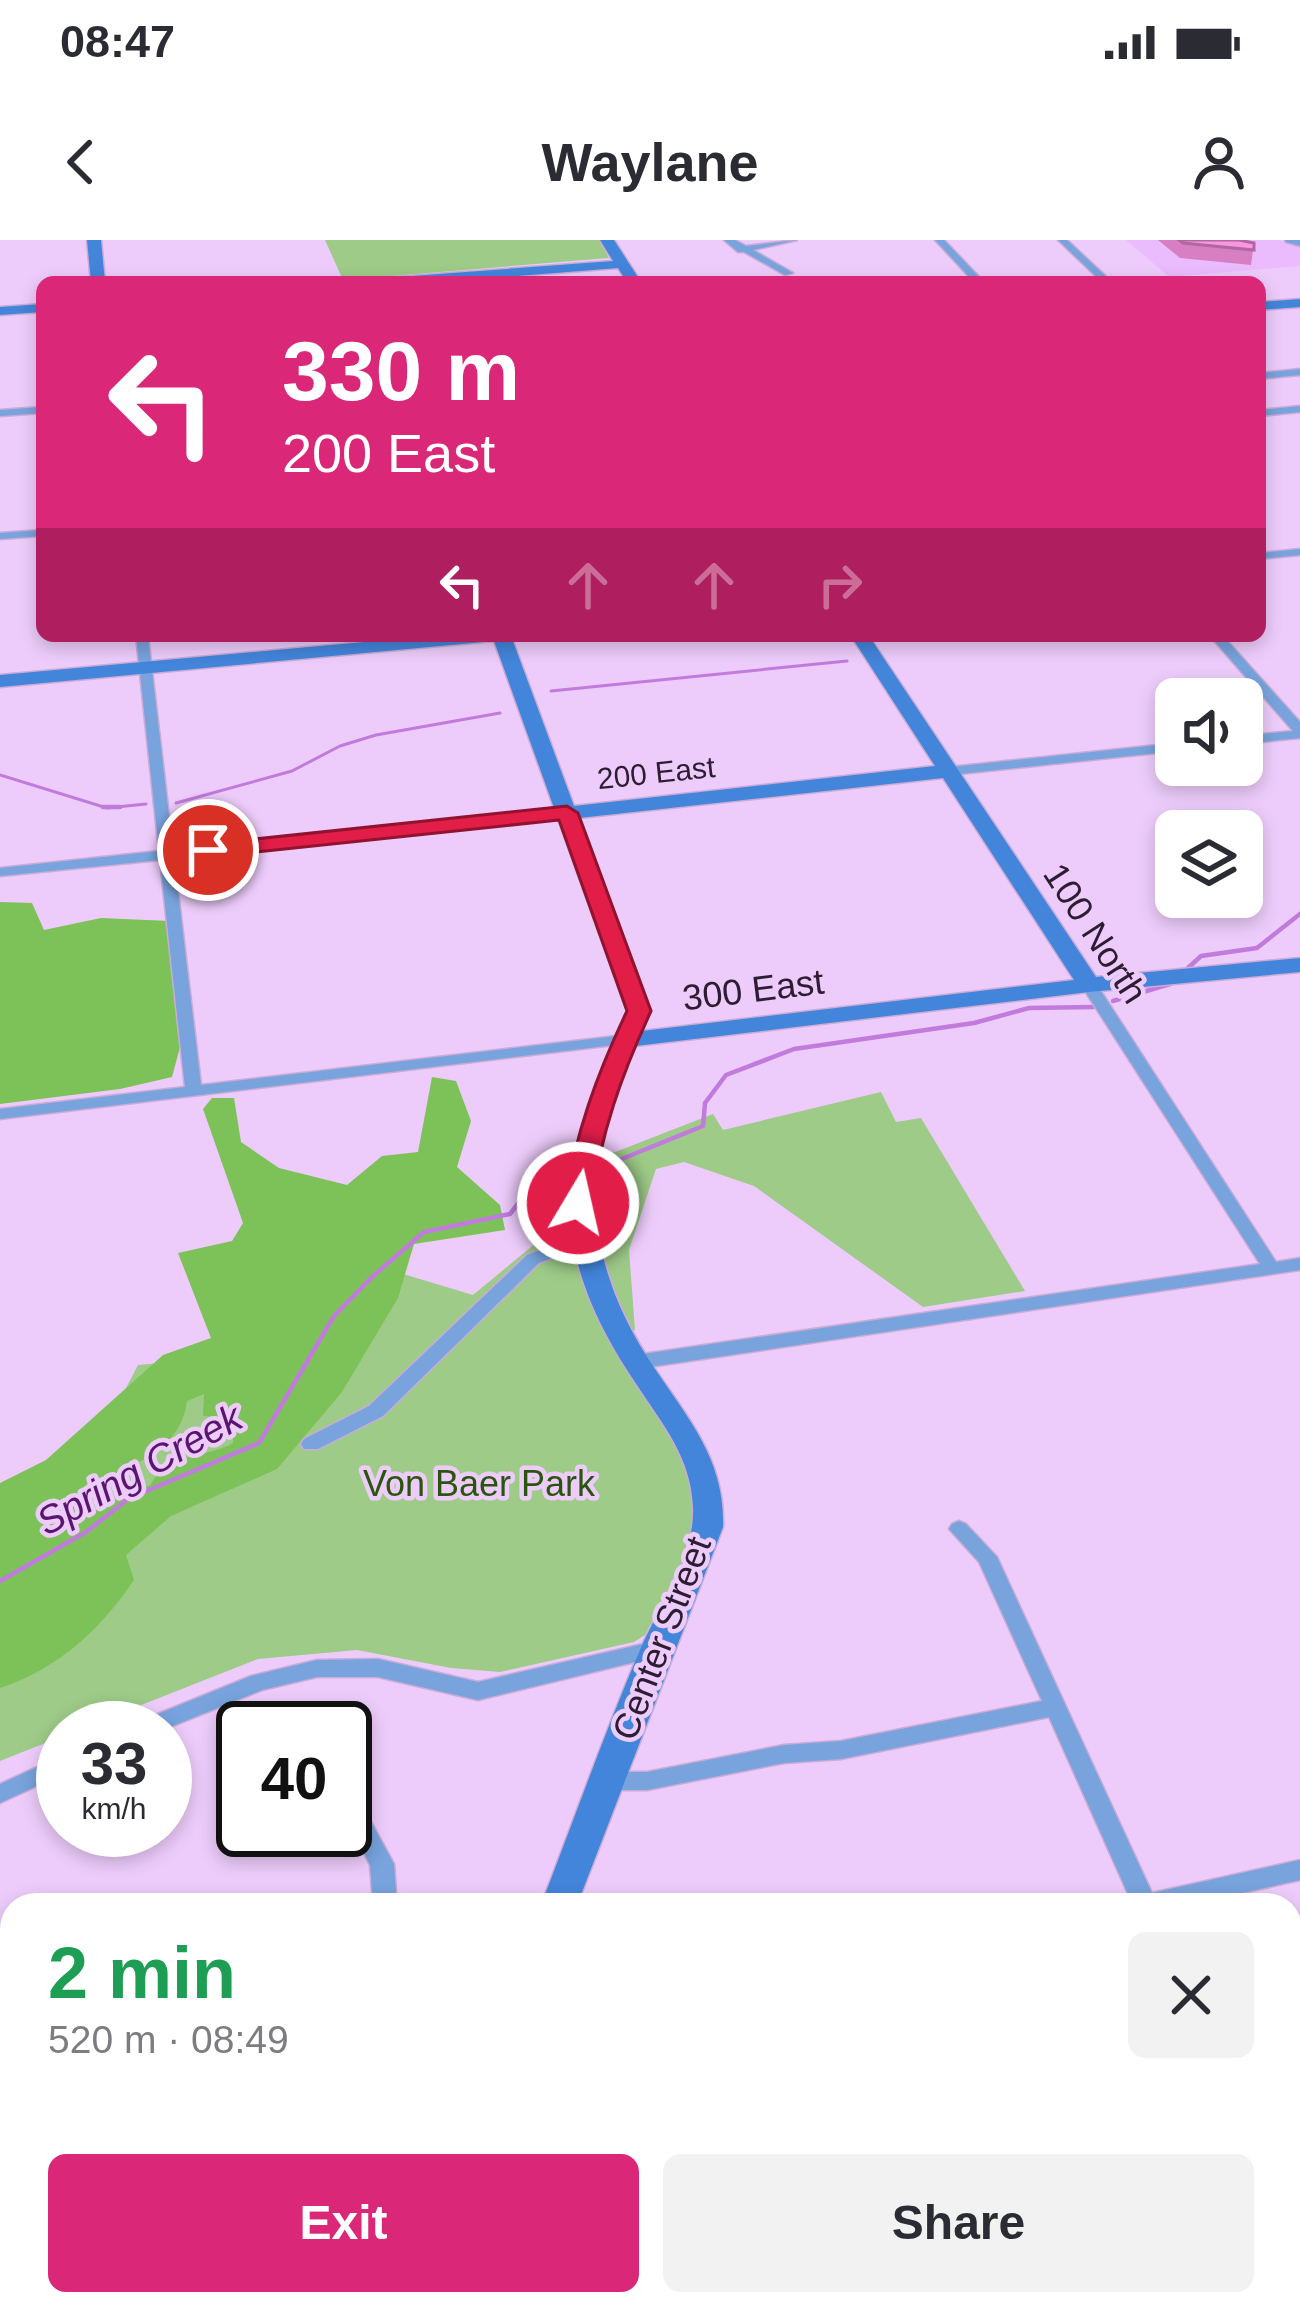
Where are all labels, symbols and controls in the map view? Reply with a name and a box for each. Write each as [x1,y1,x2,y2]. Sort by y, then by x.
text: 08:47 [60,16,175,67]
icon: back [48,129,114,195]
icon: person [1186,129,1252,195]
text: Waylane [541,132,759,192]
icon: left [84,324,240,480]
text: 330 m [282,324,520,418]
text: 200 East [282,423,495,483]
icon: left [429,552,495,618]
icon: ahead [555,552,621,618]
icon: ahead [681,552,747,618]
icon: right [807,552,873,618]
map controls [1155,678,1263,918]
button: sound [1155,678,1263,786]
street label: 200 East [595,750,717,795]
pin [157,799,259,901]
button: layers [1155,810,1263,918]
icon: arrive [175,817,241,883]
street label: 100 North [1035,856,1156,1011]
street label: 300 East [680,960,826,1019]
position arrow [515,1140,641,1266]
water label: Spring Creek [29,1394,251,1543]
park label: Von Baer Park [363,1463,596,1504]
street label: Center Street [604,1531,719,1745]
speed limit sign: 40 [216,1701,372,1857]
text: 33 [81,1730,147,1797]
text: km/h [81,1792,147,1825]
button: close [1128,1932,1254,2058]
text: 2 min [48,1933,236,2013]
text: 520 m · 08:49 [48,2018,289,2061]
button: Exit [48,2154,639,2292]
button: Share [663,2154,1254,2292]

